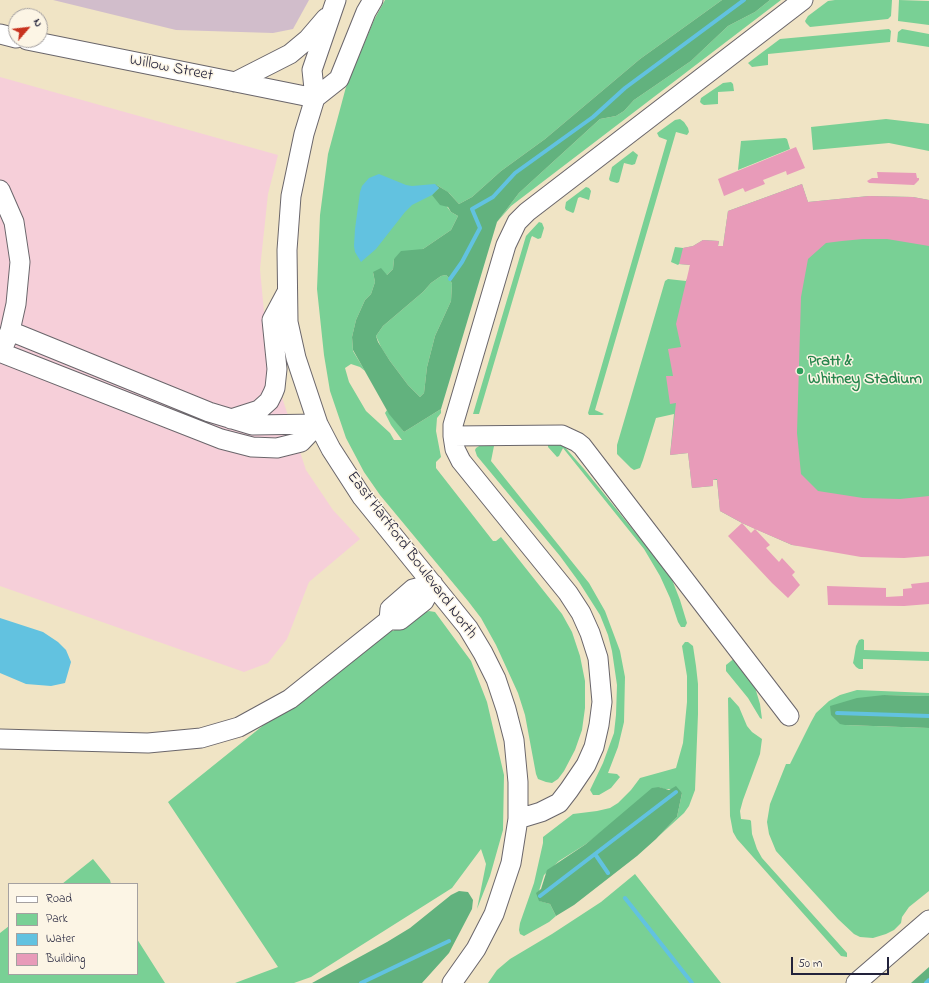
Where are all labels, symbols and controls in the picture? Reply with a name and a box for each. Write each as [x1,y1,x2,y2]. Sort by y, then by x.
north arrow [8,8,48,48]
text: N [29,16,47,30]
street label: Willow Street [128,52,214,86]
place label: Pratt & Whitney Stadium [808,352,922,390]
marker: Pratt & Whitney Stadium [795,366,805,376]
street label: East Hartford Boulevard North [342,468,480,644]
legend [8,883,138,975]
text: Road [46,890,72,908]
text: Park [46,910,68,928]
text: Water [46,930,75,948]
scale bar [793,949,891,975]
text: Building [46,950,85,968]
text: 50 m [798,955,822,973]

